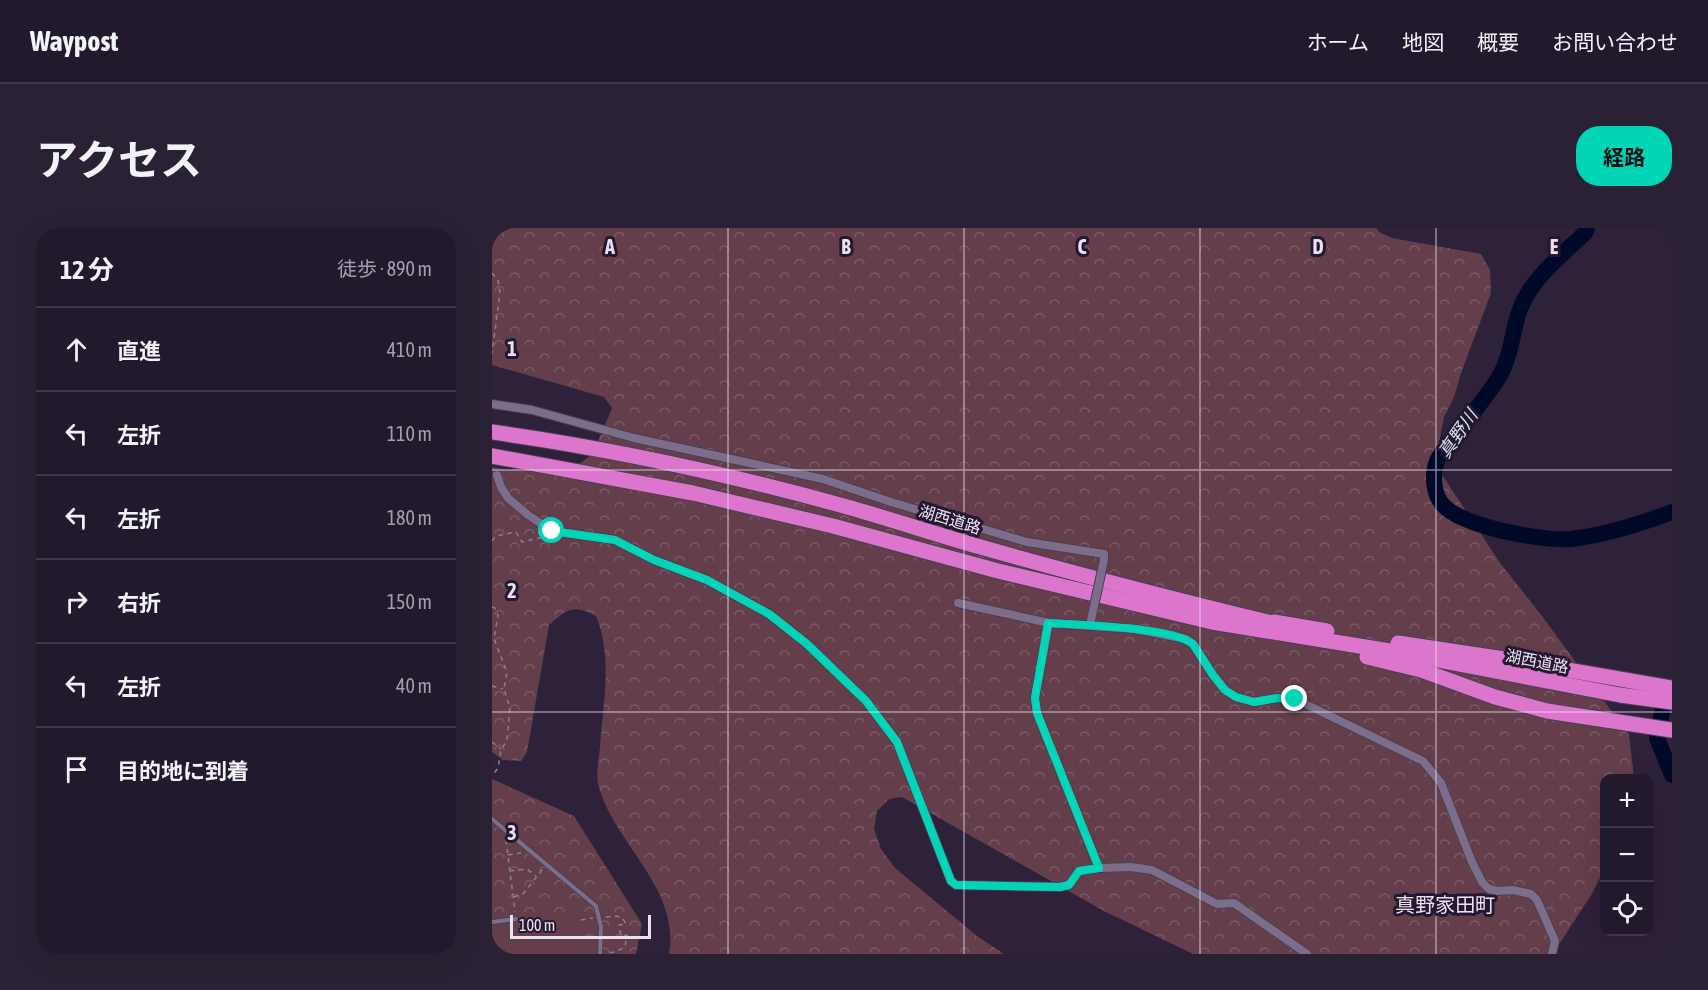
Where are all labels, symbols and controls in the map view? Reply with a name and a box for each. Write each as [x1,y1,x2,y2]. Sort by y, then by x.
text: Waypost [30,25,118,57]
text: ホーム [1307,30,1369,54]
text: 地図 [1402,30,1444,54]
text: 概要 [1477,30,1519,54]
text: お問い合わせ [1552,30,1678,54]
button: 経路 [1576,126,1672,186]
text: アクセス [36,136,202,184]
text: A [604,235,615,258]
text: B [841,235,851,258]
text: C [1078,235,1087,258]
text: D [1312,235,1324,258]
text: E [1550,235,1559,258]
text: 12 分 [60,255,114,285]
text: 徒歩 · 890 m [337,257,432,280]
icon: ahead [60,333,93,366]
text: 1 [507,337,517,360]
text: 直進 [117,338,161,364]
text: 410 m [387,338,432,361]
water label: 真野川 [1434,404,1483,462]
icon: left [60,417,93,450]
text: 左折 [117,422,161,448]
text: 110 m [387,422,432,445]
icon: left [60,501,93,534]
street label: 湖西道路 [917,501,983,537]
text: 左折 [117,506,161,532]
text: 180 m [387,506,432,529]
route start [538,517,564,543]
text: 2 [507,579,517,602]
icon: right [60,585,93,618]
text: 右折 [117,590,161,616]
text: 150 m [387,590,432,613]
street label: 湖西道路 [1504,646,1570,676]
icon: left [60,669,93,702]
text: 左折 [117,674,161,700]
text: 40 m [396,674,432,697]
route end [1281,685,1307,711]
icon: arrive [60,753,93,786]
text: 目的地に到着 [117,758,249,784]
map controls [1600,774,1654,936]
button: + [1600,774,1654,828]
text: 3 [507,821,517,844]
button: − [1600,828,1654,882]
button: locate [1600,882,1654,936]
district label: 真野家田町 [1395,893,1495,916]
scale bar [510,912,651,940]
text: 100 m [519,916,555,934]

